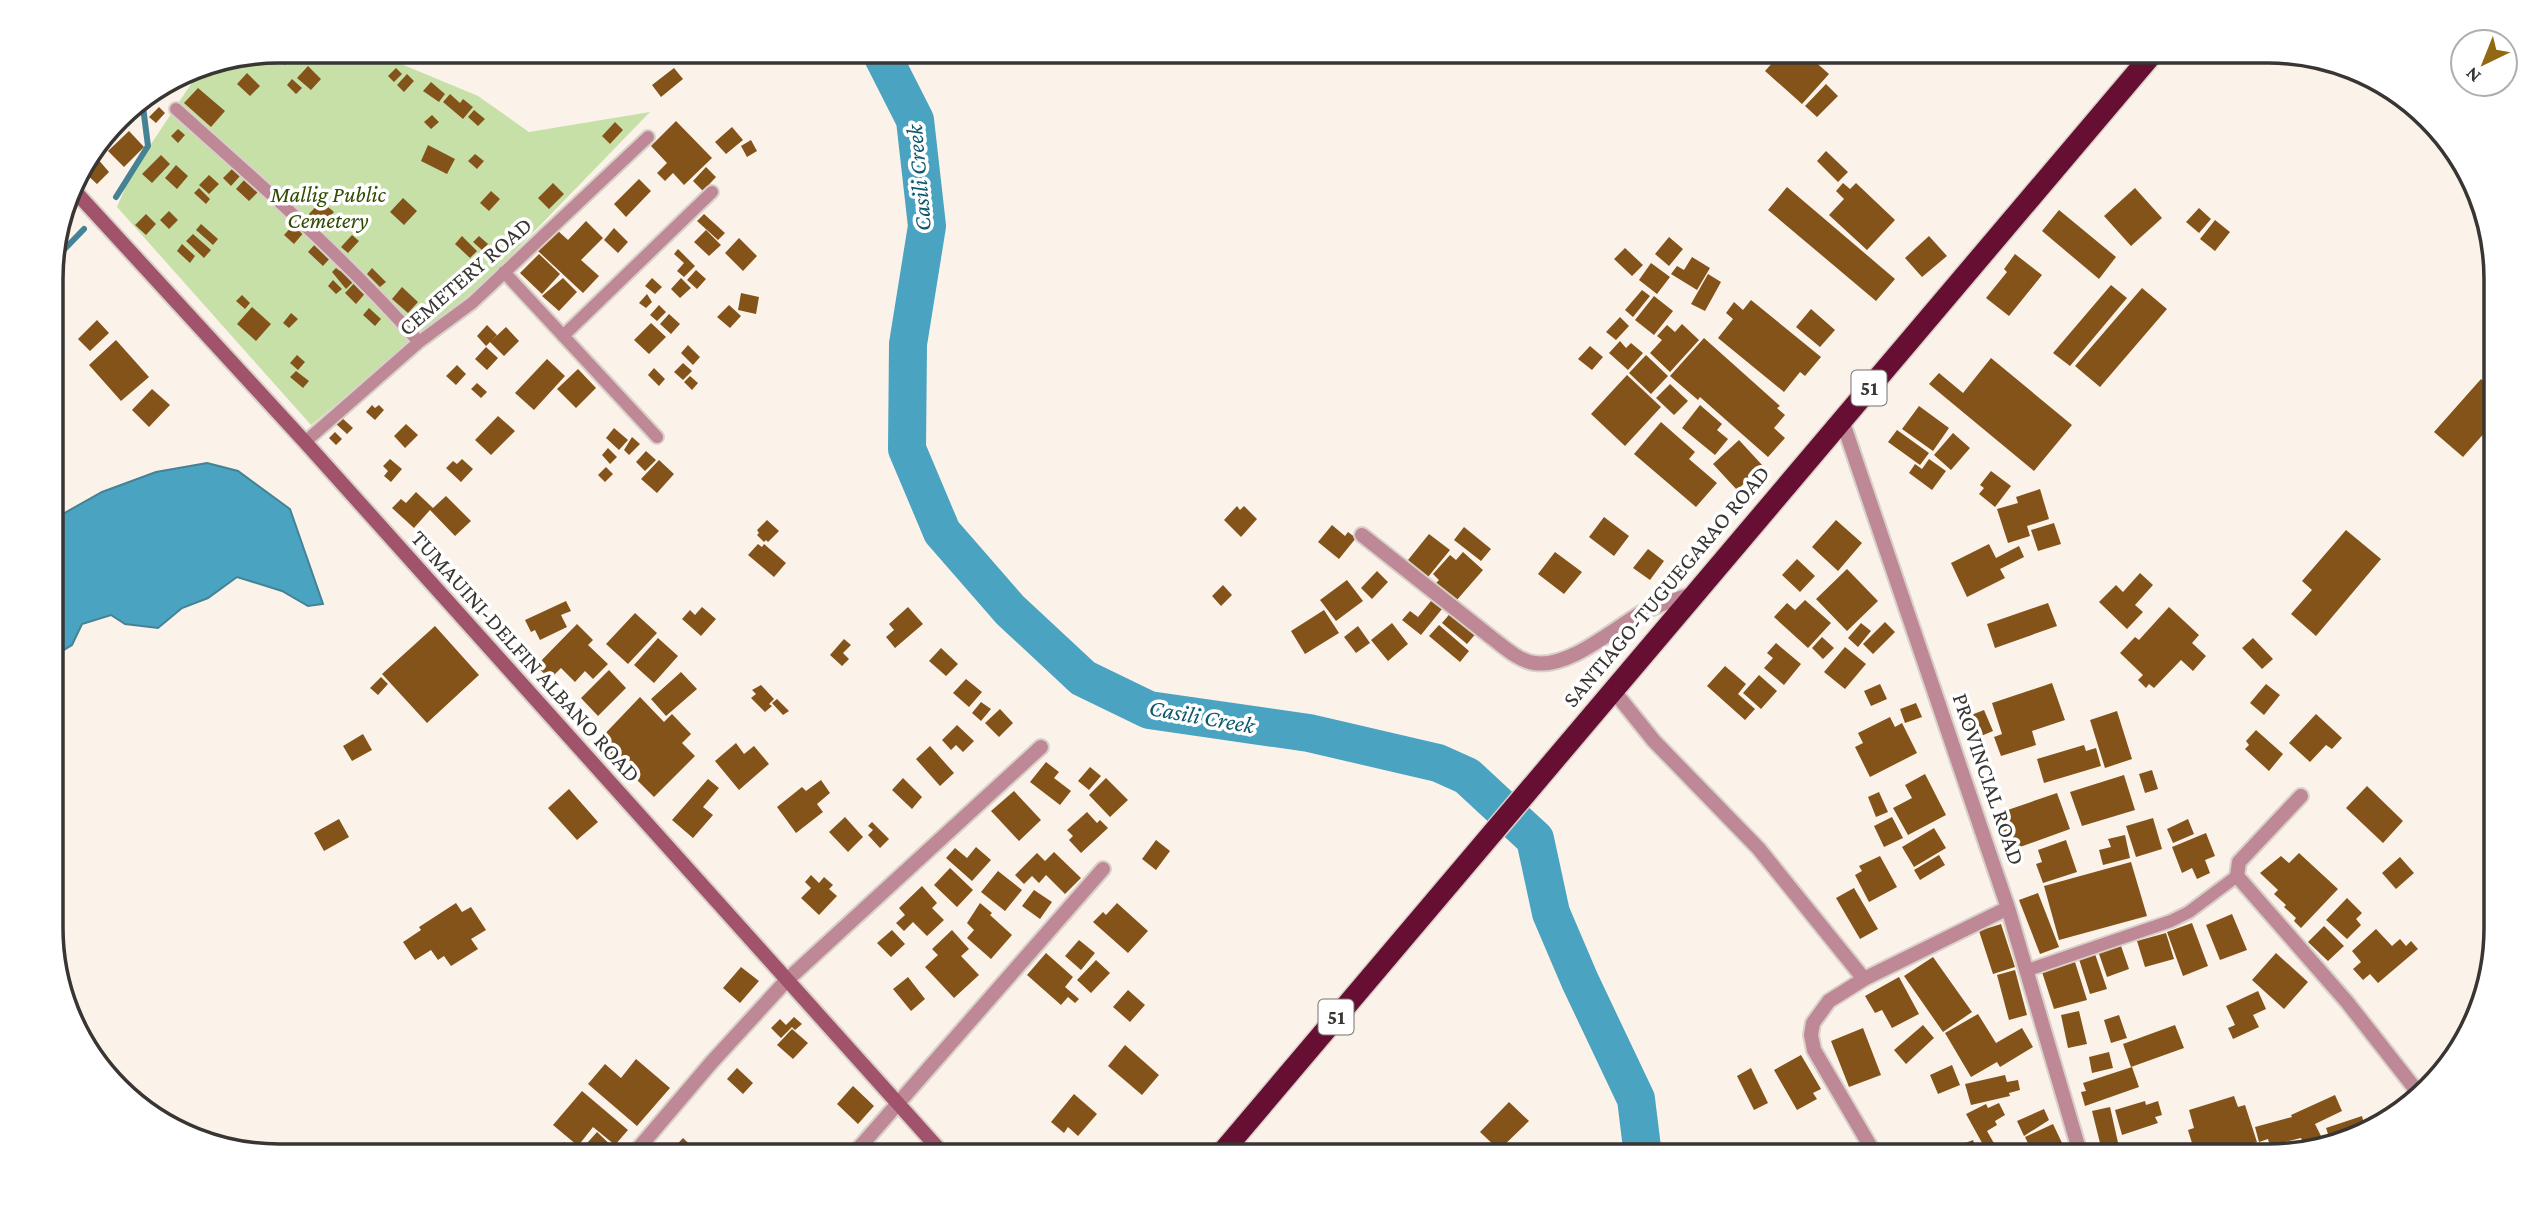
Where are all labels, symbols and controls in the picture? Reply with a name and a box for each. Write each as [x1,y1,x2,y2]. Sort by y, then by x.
north arrow [2449,28,2519,98]
text: N [2461,63,2485,87]
water label: Casili Creek [900,122,936,232]
park label: Mallig Public Cemetery [269,181,386,233]
street label: CEMETERY ROAD [393,211,537,341]
road number: 51 [1852,370,1886,406]
street label: SANTIAGO-TUGUEGARAO ROAD [1557,460,1775,712]
street label: TUMAUINI-DELFIN ALBANO ROAD [406,525,646,787]
street label: PROVINCIAL ROAD [1947,690,2031,868]
water label: Casili Creek [1147,693,1258,739]
road number: 51 [1318,1000,1354,1034]

